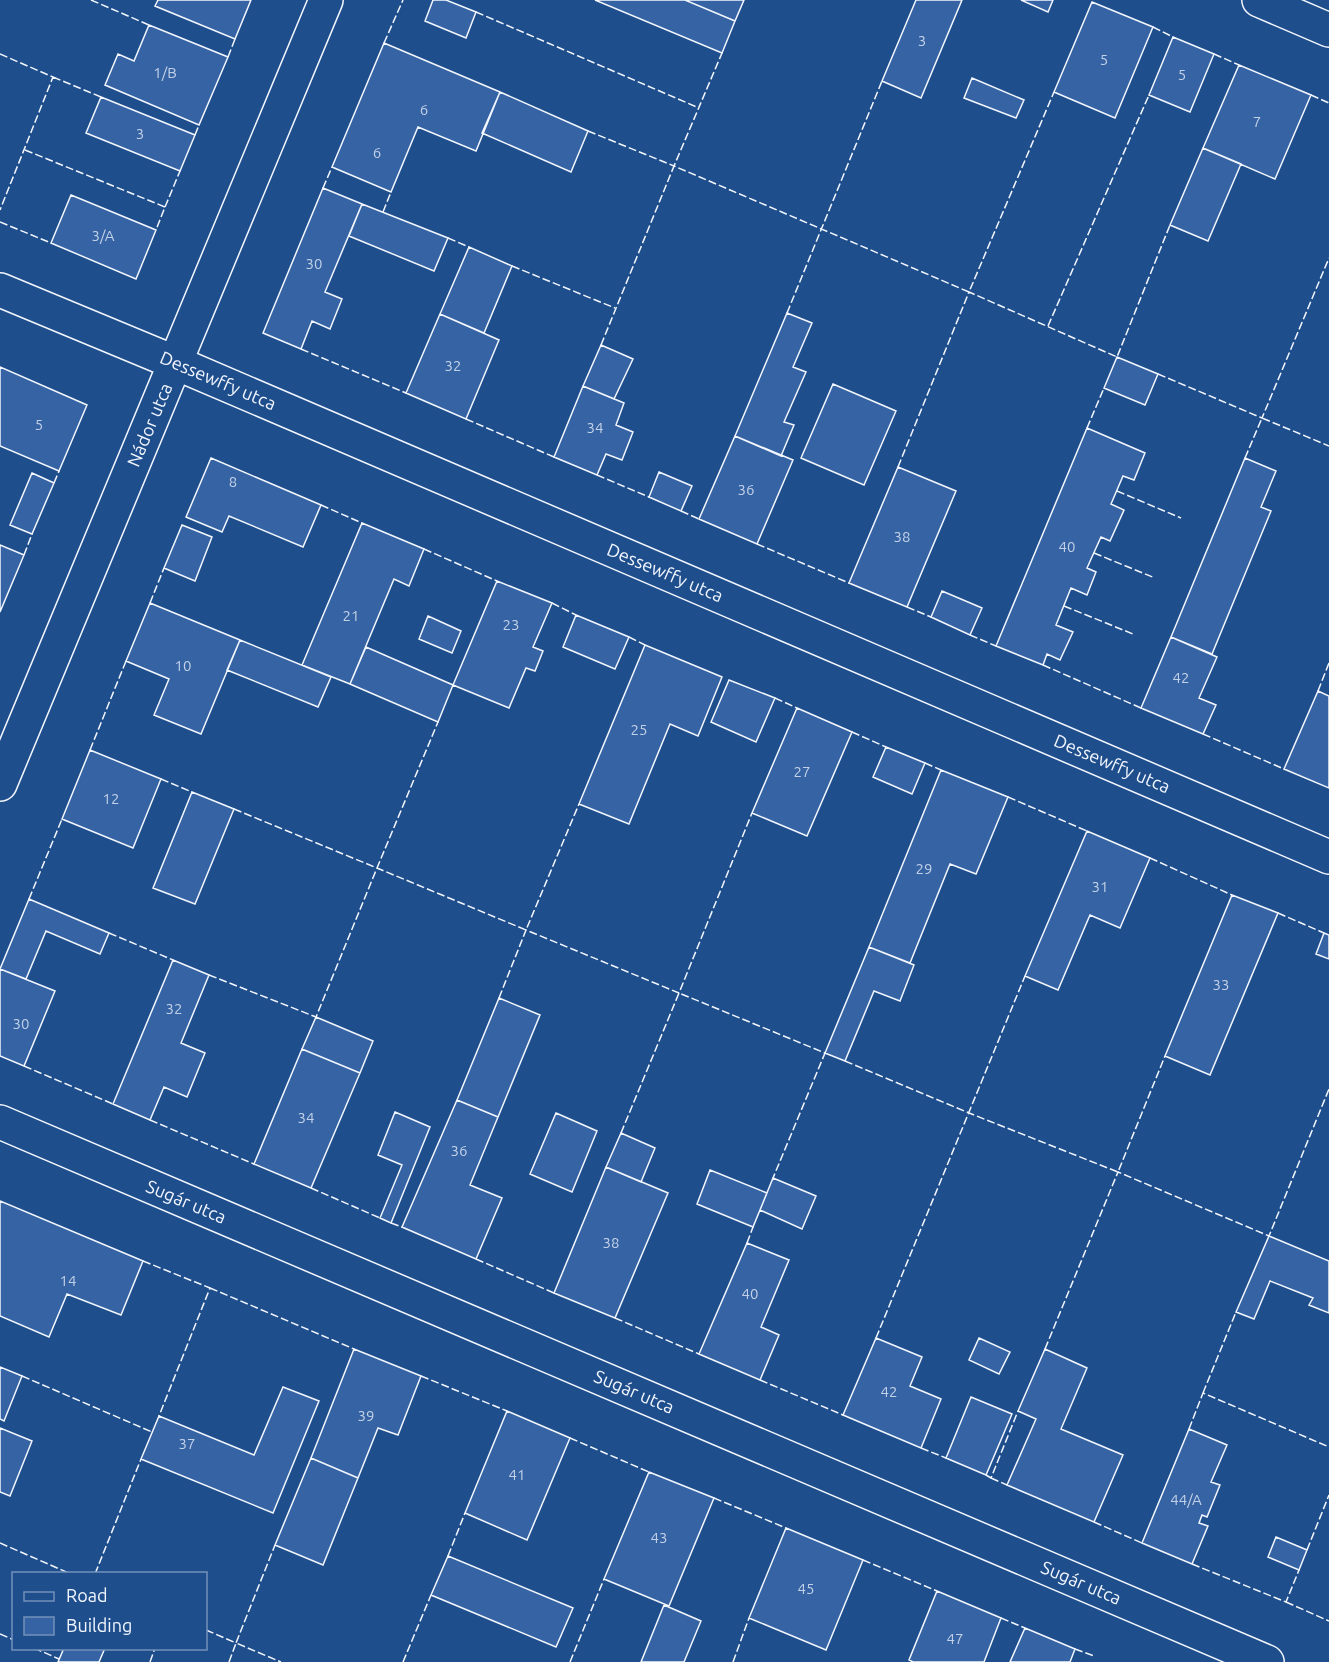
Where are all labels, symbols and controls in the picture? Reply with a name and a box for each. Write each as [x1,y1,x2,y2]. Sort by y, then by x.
house number: 3 [918,32,926,49]
house number: 5 [1100,51,1108,68]
house number: 1/B [153,64,177,81]
house number: 5 [1178,66,1186,83]
house number: 6 [420,101,428,118]
house number: 7 [1253,113,1261,130]
house number: 3 [136,125,144,142]
house number: 6 [373,144,381,161]
house number: 3/A [91,227,115,244]
house number: 30 [306,255,322,272]
street label: Dessewffy utca [157,347,279,413]
house number: 32 [445,357,461,374]
street label: Nádor utca [122,380,176,469]
house number: 5 [35,416,43,433]
house number: 34 [587,419,603,436]
house number: 8 [229,473,237,490]
house number: 36 [738,481,754,498]
house number: 38 [894,528,910,545]
house number: 40 [1059,538,1075,555]
street label: Dessewffy utca [604,539,726,605]
house number: 21 [343,607,359,624]
house number: 23 [503,616,519,633]
house number: 10 [175,657,191,674]
house number: 42 [1173,669,1189,686]
house number: 25 [631,721,647,738]
street label: Dessewffy utca [1051,730,1173,796]
house number: 27 [794,763,810,780]
house number: 12 [103,790,119,807]
house number: 29 [916,860,932,877]
house number: 31 [1092,878,1108,895]
house number: 33 [1213,976,1229,993]
house number: 32 [166,1000,182,1017]
house number: 30 [13,1015,29,1032]
house number: 34 [298,1109,314,1126]
house number: 36 [451,1142,467,1159]
street label: Sugár utca [143,1175,229,1227]
house number: 38 [603,1234,619,1251]
house number: 14 [60,1272,76,1289]
house number: 40 [742,1285,758,1302]
street label: Sugár utca [591,1365,677,1417]
house number: 42 [881,1383,897,1400]
house number: 39 [358,1407,374,1424]
house number: 37 [179,1435,195,1452]
house number: 41 [509,1466,525,1483]
house number: 44/A [1170,1491,1202,1508]
house number: 43 [651,1529,667,1546]
street label: Sugár utca [1038,1556,1124,1608]
legend [12,1572,207,1650]
house number: 45 [798,1580,814,1597]
text: Road [66,1585,108,1605]
text: Building [66,1615,132,1635]
house number: 47 [947,1630,963,1647]

